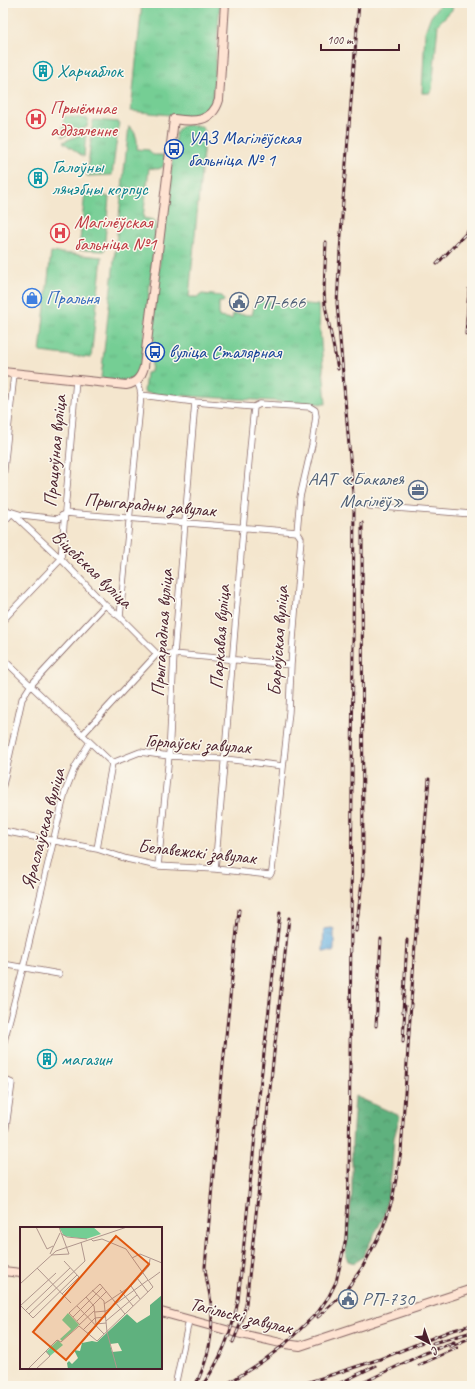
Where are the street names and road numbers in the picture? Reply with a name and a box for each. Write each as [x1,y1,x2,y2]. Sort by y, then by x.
street label: Працоўная вуліца [38,392,72,508]
street label: Прыгарадны завулак [84,487,218,523]
street label: Віцебская вуліца [47,525,139,615]
street label: Прыгарадная вуліца [146,567,179,697]
street label: Паркавая вуліца [204,583,236,690]
street label: Бароўская вуліца [262,584,294,697]
street label: Горлаўскі завулак [144,728,253,760]
street label: Яраслаўская вуліца [15,764,71,892]
street label: Белавежскі завулак [137,834,259,870]
street label: Тагільскі завулак [187,1292,297,1341]

